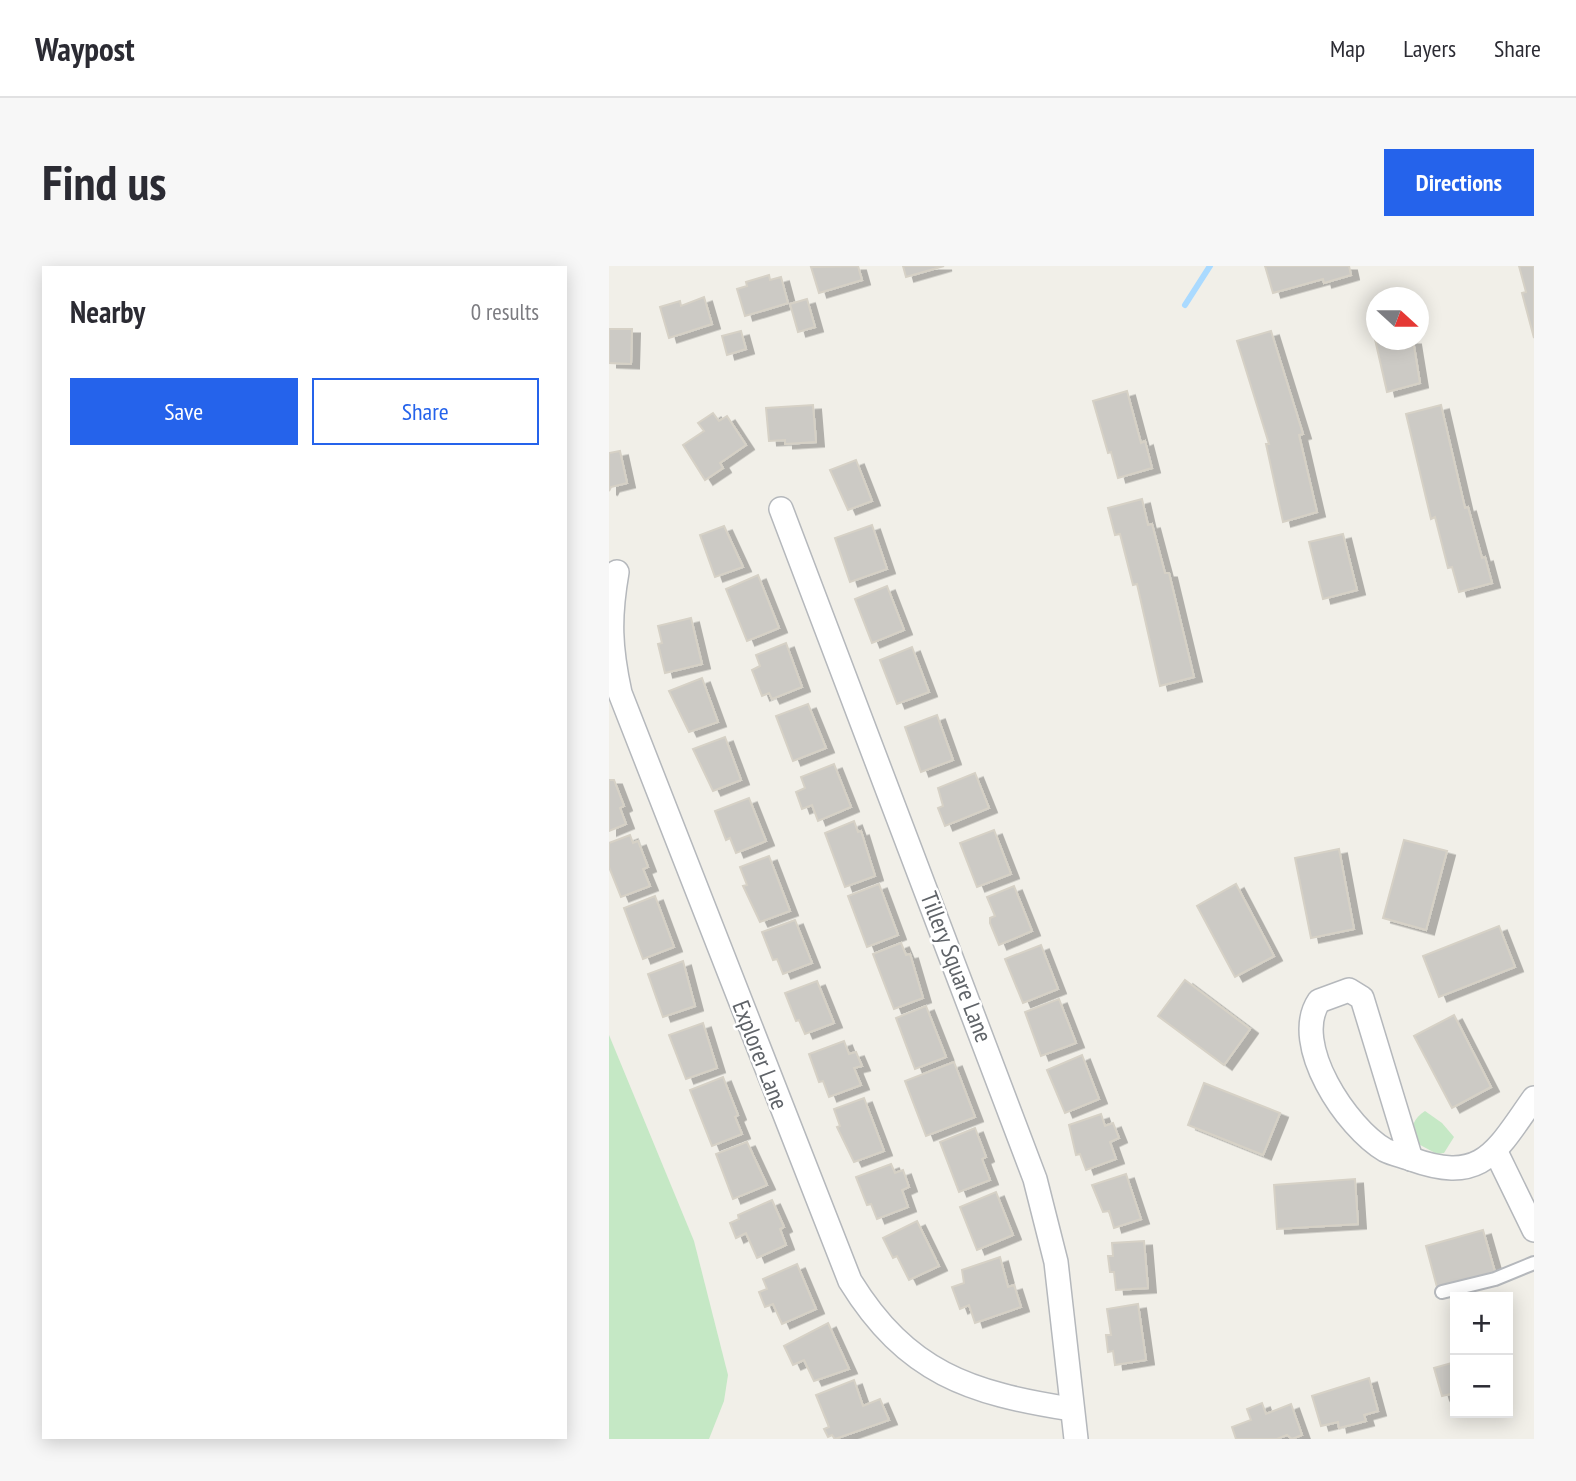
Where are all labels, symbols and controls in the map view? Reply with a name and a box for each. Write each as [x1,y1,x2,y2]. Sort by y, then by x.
text: Waypost [35,27,135,70]
text: Map [1330,33,1365,64]
text: Layers [1403,33,1456,64]
text: Share [1494,33,1541,64]
button: Directions [1384,149,1534,216]
text: Find us [42,150,166,214]
north arrow [1366,287,1429,350]
text: Nearby [70,292,145,331]
text: 0 results [471,297,539,326]
button: Save [70,378,298,445]
button: Share [312,378,539,445]
street label: Tillery Square Lane [914,887,999,1047]
street label: Explorer Lane [725,996,795,1114]
map controls [1450,1292,1513,1418]
button: + [1450,1292,1513,1355]
button: − [1450,1355,1513,1418]

